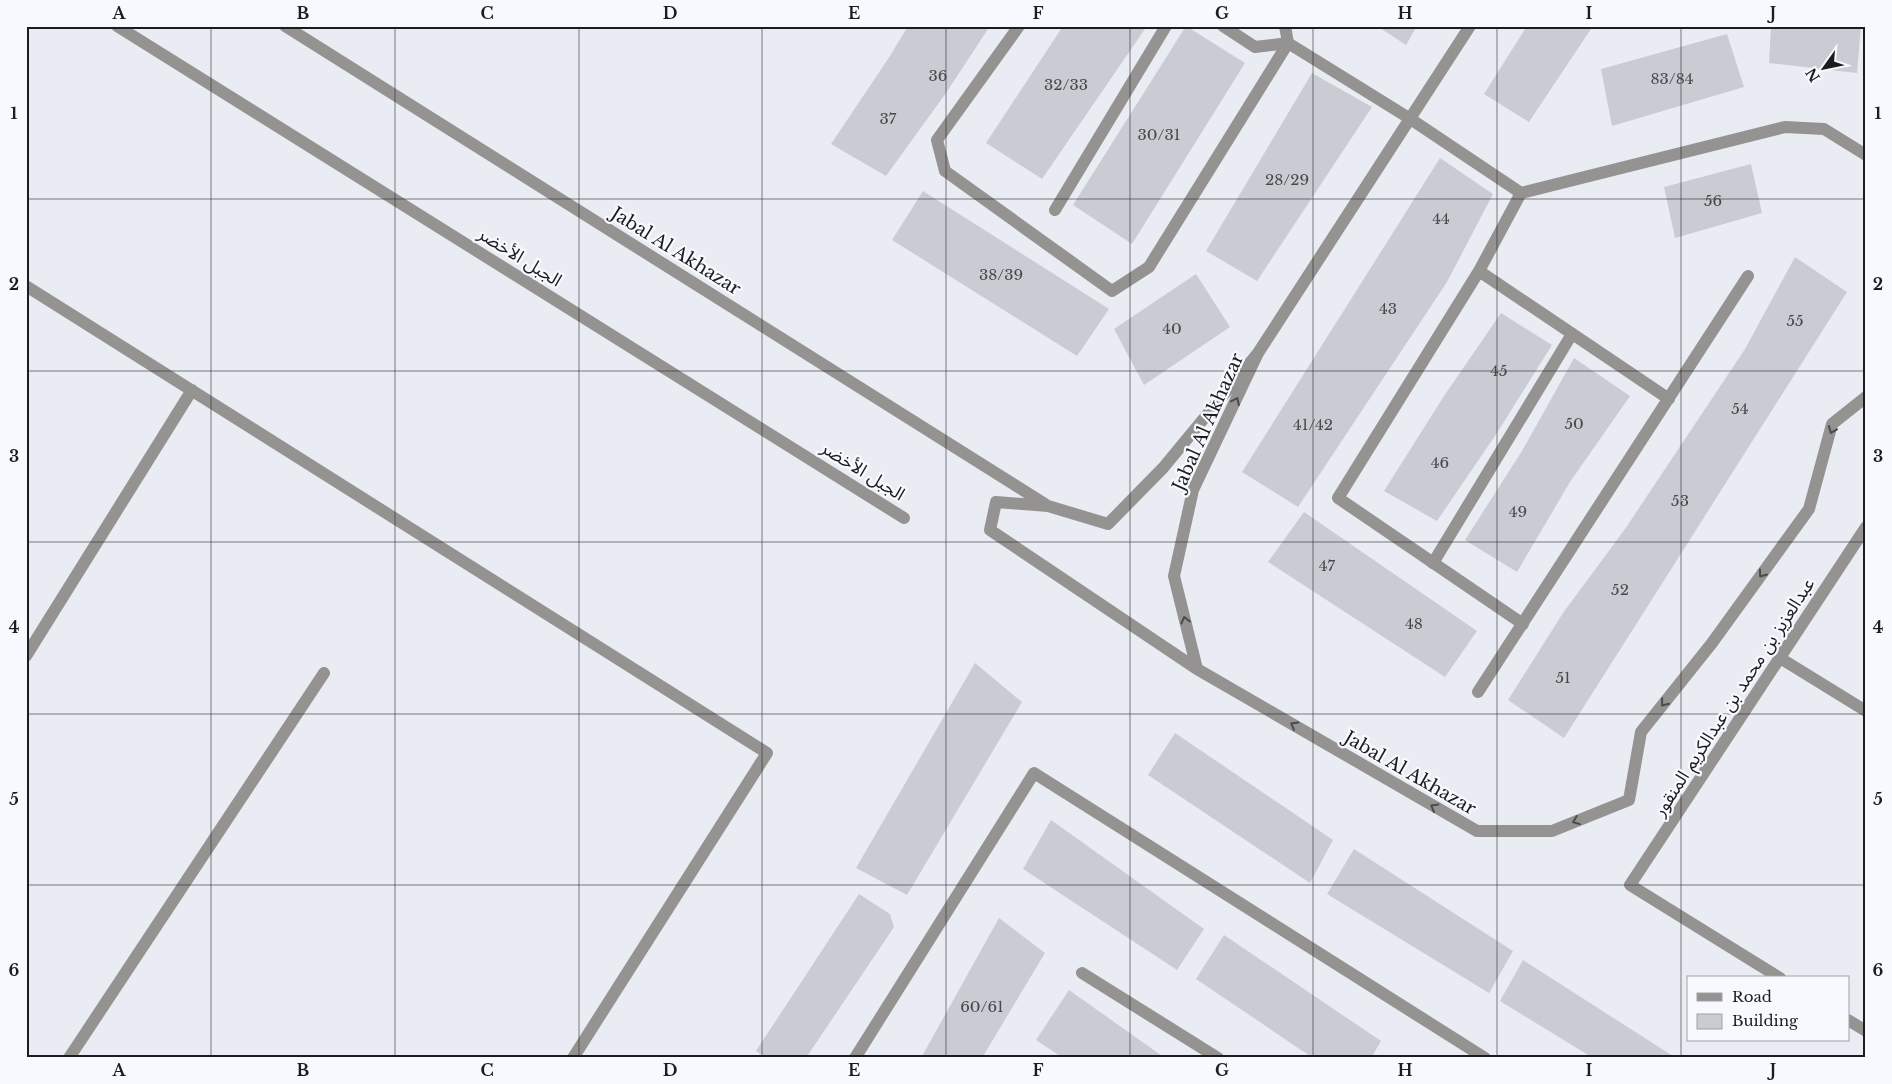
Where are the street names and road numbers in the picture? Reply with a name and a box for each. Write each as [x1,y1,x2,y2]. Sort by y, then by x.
street label: Jabal Al Akhazar [605,201,745,300]
street label: الجبل الأخضر [473,222,566,291]
street label: Jabal Al Akhazar [1167,349,1248,496]
street label: الجبل الأخضر [816,436,909,505]
street label: عبدالعزيز بن محمد بن عبدالكريم المنقور [1648,574,1821,822]
street label: Jabal Al Akhazar [1338,725,1480,820]

